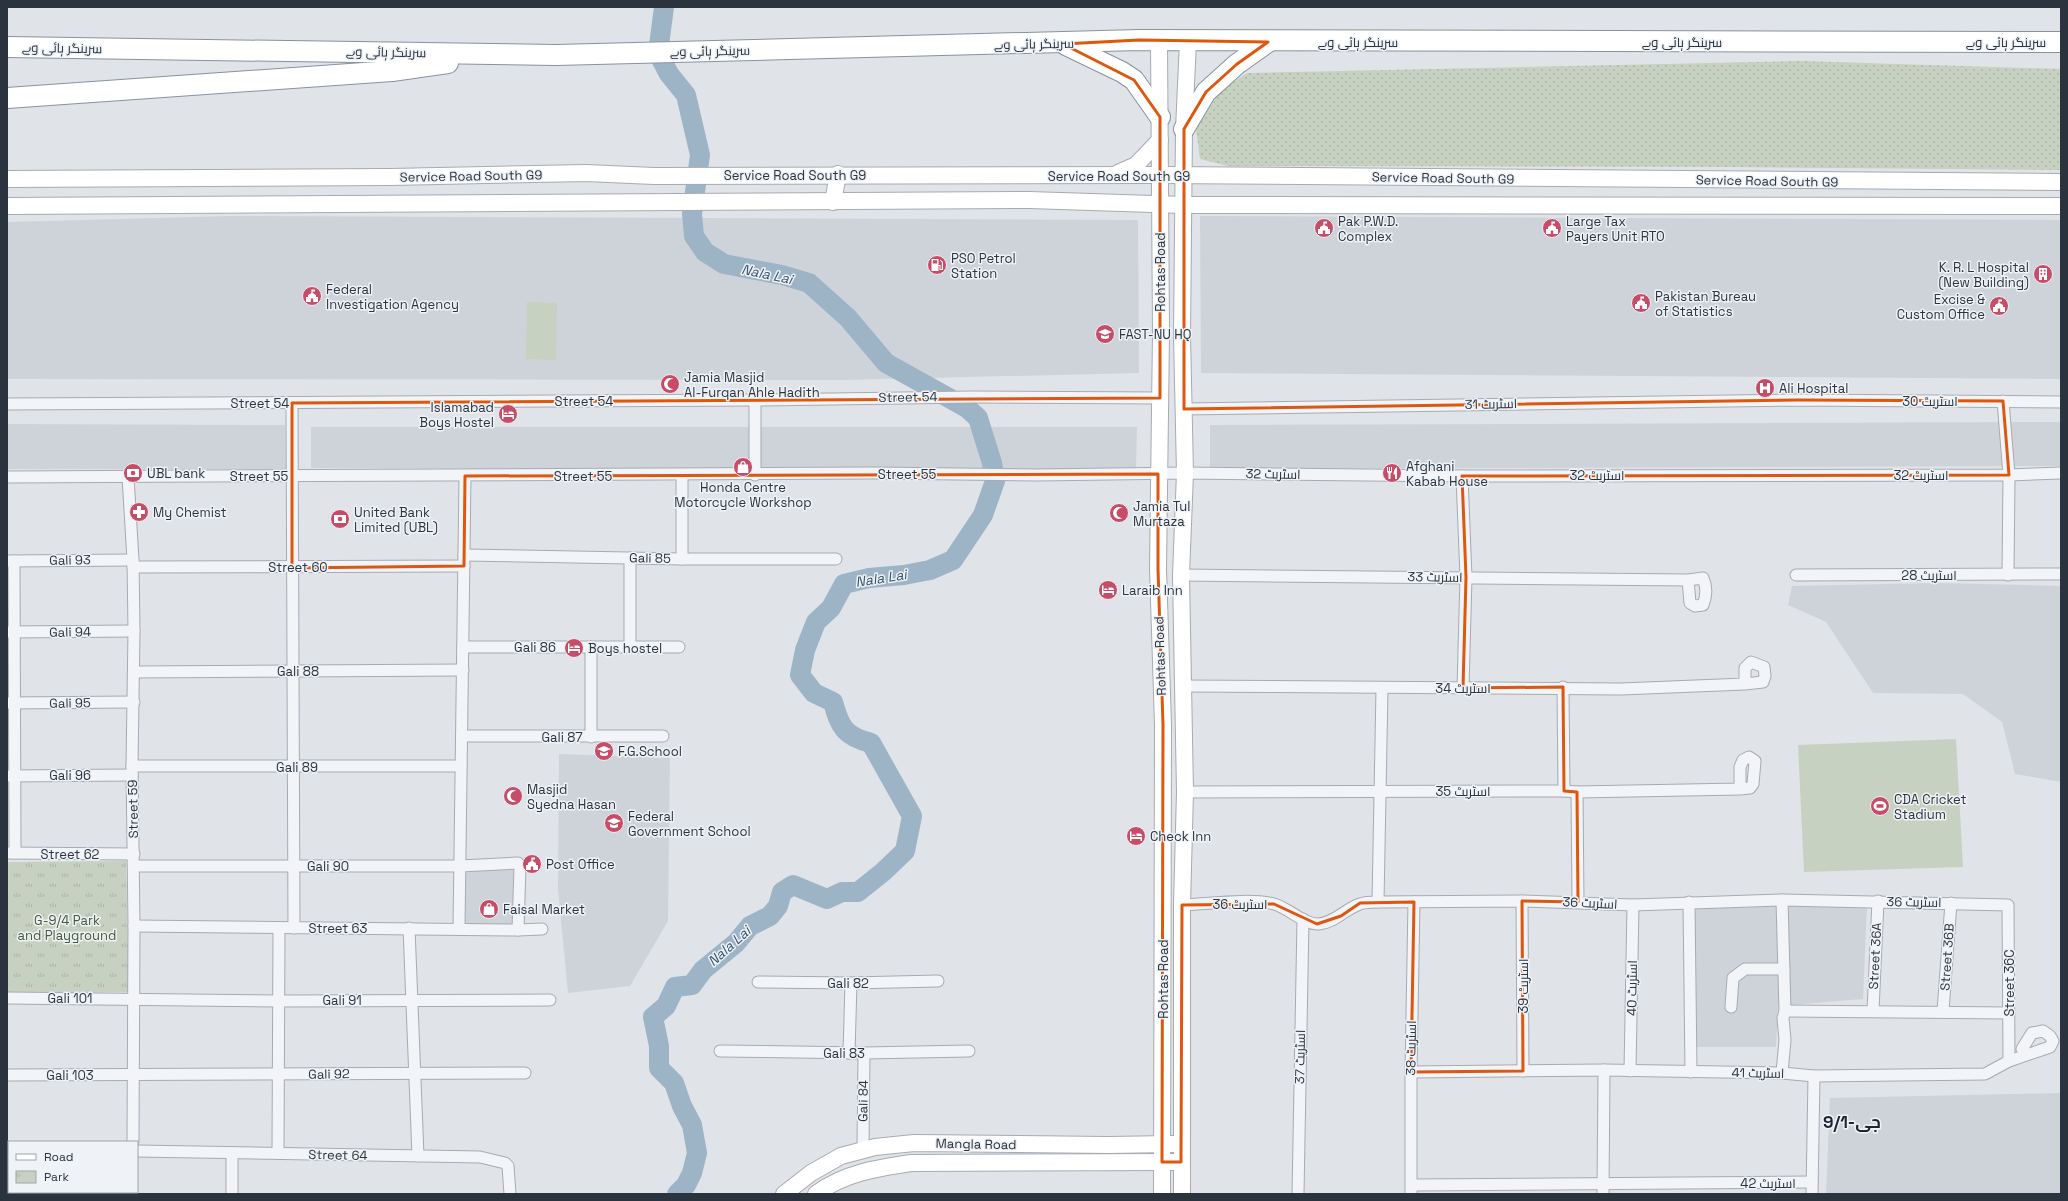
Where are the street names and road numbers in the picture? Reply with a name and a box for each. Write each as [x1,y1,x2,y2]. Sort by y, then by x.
street label: سرینگر ہائی وے [1318,34,1398,51]
street label: سرینگر ہائی وے [1642,34,1722,51]
street label: سرینگر ہائی وے [1966,34,2046,51]
street label: سرینگر ہائی وے [994,35,1074,53]
street label: سرینگر ہائی وے [22,39,102,57]
street label: سرینگر ہائی وے [670,42,750,60]
street label: سرینگر ہائی وے [346,43,426,61]
street label: Service Road South G9 [400,166,542,186]
street label: Service Road South G9 [724,167,866,184]
street label: Service Road South G9 [1048,168,1190,185]
street label: Service Road South G9 [1372,168,1514,188]
street label: Service Road South G9 [1696,171,1838,191]
street label: Rohtas Road [1152,232,1169,312]
street label: Street 54 [878,388,938,406]
street label: Street 54 [555,393,614,410]
street label: اسٹریٹ 30 [1902,393,1958,410]
street label: Street 54 [231,395,290,412]
street label: اسٹریٹ 31 [1465,395,1517,413]
street label: اسٹریٹ 32 [1245,465,1301,483]
street label: Street 55 [878,466,937,483]
street label: اسٹریٹ 32 [1569,467,1625,484]
street label: اسٹریٹ 32 [1893,467,1949,484]
street label: Street 55 [230,468,289,485]
street label: Street 55 [554,468,613,485]
street label: Gali 85 [629,549,671,567]
street label: Gali 93 [49,551,91,569]
street label: Street 60 [268,559,328,576]
street label: اسٹریٹ 28 [1901,567,1957,584]
street label: اسٹریٹ 33 [1407,568,1463,586]
street label: Rohtas Road [1150,616,1170,696]
street label: Gali 94 [49,623,91,641]
street label: Gali 86 [514,639,556,656]
street label: Gali 88 [277,663,319,680]
street label: اسٹریٹ 34 [1435,680,1491,697]
street label: Gali 95 [49,694,91,712]
street label: Gali 87 [541,729,583,746]
street label: Gali 89 [276,759,318,776]
street label: Gali 96 [49,767,91,784]
street label: Street 59 [124,779,142,839]
street label: اسٹریٹ 35 [1435,783,1491,800]
street label: Street 62 [41,846,100,863]
street label: Gali 90 [307,858,349,875]
street label: اسٹریٹ 36 [1562,893,1618,913]
street label: اسٹریٹ 36 [1886,893,1942,911]
street label: اسٹریٹ 36 [1212,896,1268,913]
street label: Street 63 [309,920,368,937]
street label: Street 36A [1865,922,1885,990]
street label: Street 36B [1936,923,1958,991]
street label: Rohtas Road [1155,939,1172,1019]
street label: Street 36C [2001,949,2018,1017]
street label: اسٹریٹ 39 [1515,958,1532,1014]
street label: اسٹریٹ 40 [1623,960,1641,1016]
street label: Gali 82 [827,975,869,992]
street label: Gali 101 [48,990,92,1007]
street label: Gali 91 [322,992,362,1009]
street label: اسٹریٹ 38 [1402,1020,1420,1076]
street label: اسٹریٹ 37 [1291,1030,1309,1084]
street label: Gali 83 [823,1045,865,1062]
street label: اسٹریٹ 41 [1732,1064,1784,1082]
street label: Gali 92 [308,1065,350,1083]
street label: Gali 103 [46,1067,94,1084]
street label: Gali 84 [854,1080,872,1122]
street label: Mangla Road [935,1135,1017,1153]
street label: Street 64 [308,1146,368,1164]
street label: اسٹریٹ 42 [1740,1175,1796,1192]

